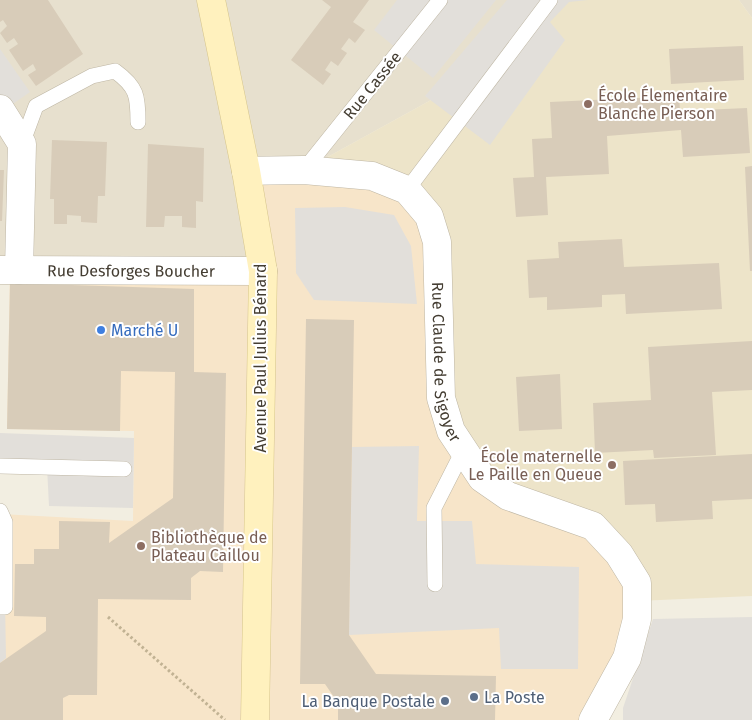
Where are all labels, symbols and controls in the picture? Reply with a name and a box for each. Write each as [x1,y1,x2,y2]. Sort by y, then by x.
street label: Rue Cassée [339,48,405,123]
place label: École Élementaire Blanche Pierson [598,85,727,123]
marker: École Élementaire Blanche Pierson [582,98,594,110]
street label: Rue Desforges Boucher [47,261,216,281]
street label: Avenue Paul Julius Bénard [251,264,270,452]
street label: Rue Claude de Sigoyer [428,282,465,447]
place label: Marché U [111,321,178,340]
marker: Marché U [95,324,107,336]
place label: École maternelle Le Paille en Queue [468,446,602,484]
marker: École maternelle Le Paille en Queue [606,459,618,471]
place label: Bibliothèque de Plateau Caillou [151,528,267,565]
marker: Bibliothèque de Plateau Caillou [135,540,147,552]
place label: La Poste [484,688,545,707]
marker: La Poste [468,691,480,703]
place label: La Banque Postale [301,692,435,711]
marker: La Banque Postale [439,695,451,707]

